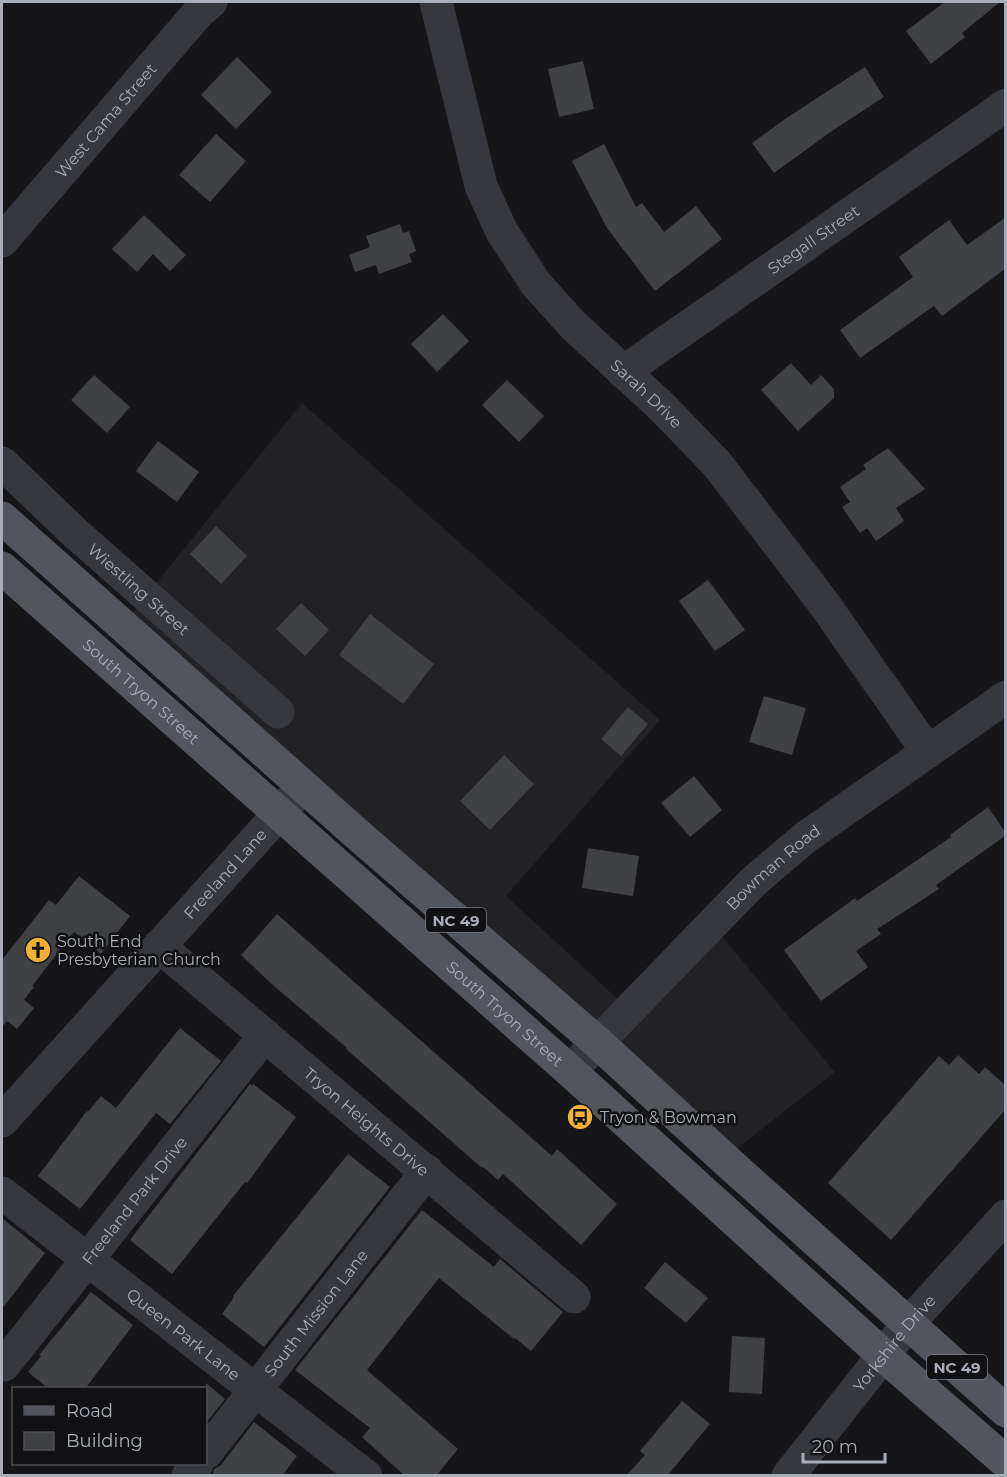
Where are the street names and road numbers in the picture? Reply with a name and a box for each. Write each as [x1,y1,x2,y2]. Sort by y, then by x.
street label: West Cama Street [51,59,160,182]
street label: Stegall Street [764,201,863,278]
street label: Sarah Drive [607,355,686,432]
street label: Wiestling Street [84,539,194,639]
street label: South Tryon Street [79,635,204,748]
street label: Bowman Road [722,821,824,914]
street label: Freeland Lane [180,825,270,923]
road number: NC 49 [426,908,486,932]
street label: South Tryon Street [443,957,568,1070]
street label: Tryon Heights Drive [300,1063,433,1180]
street label: Freeland Park Drive [78,1132,191,1268]
street label: South Mission Lane [260,1246,371,1380]
street label: Queen Park Lane [123,1284,244,1384]
street label: Yorkshire Drive [849,1291,939,1395]
road number: NC 49 [927,1355,987,1379]

